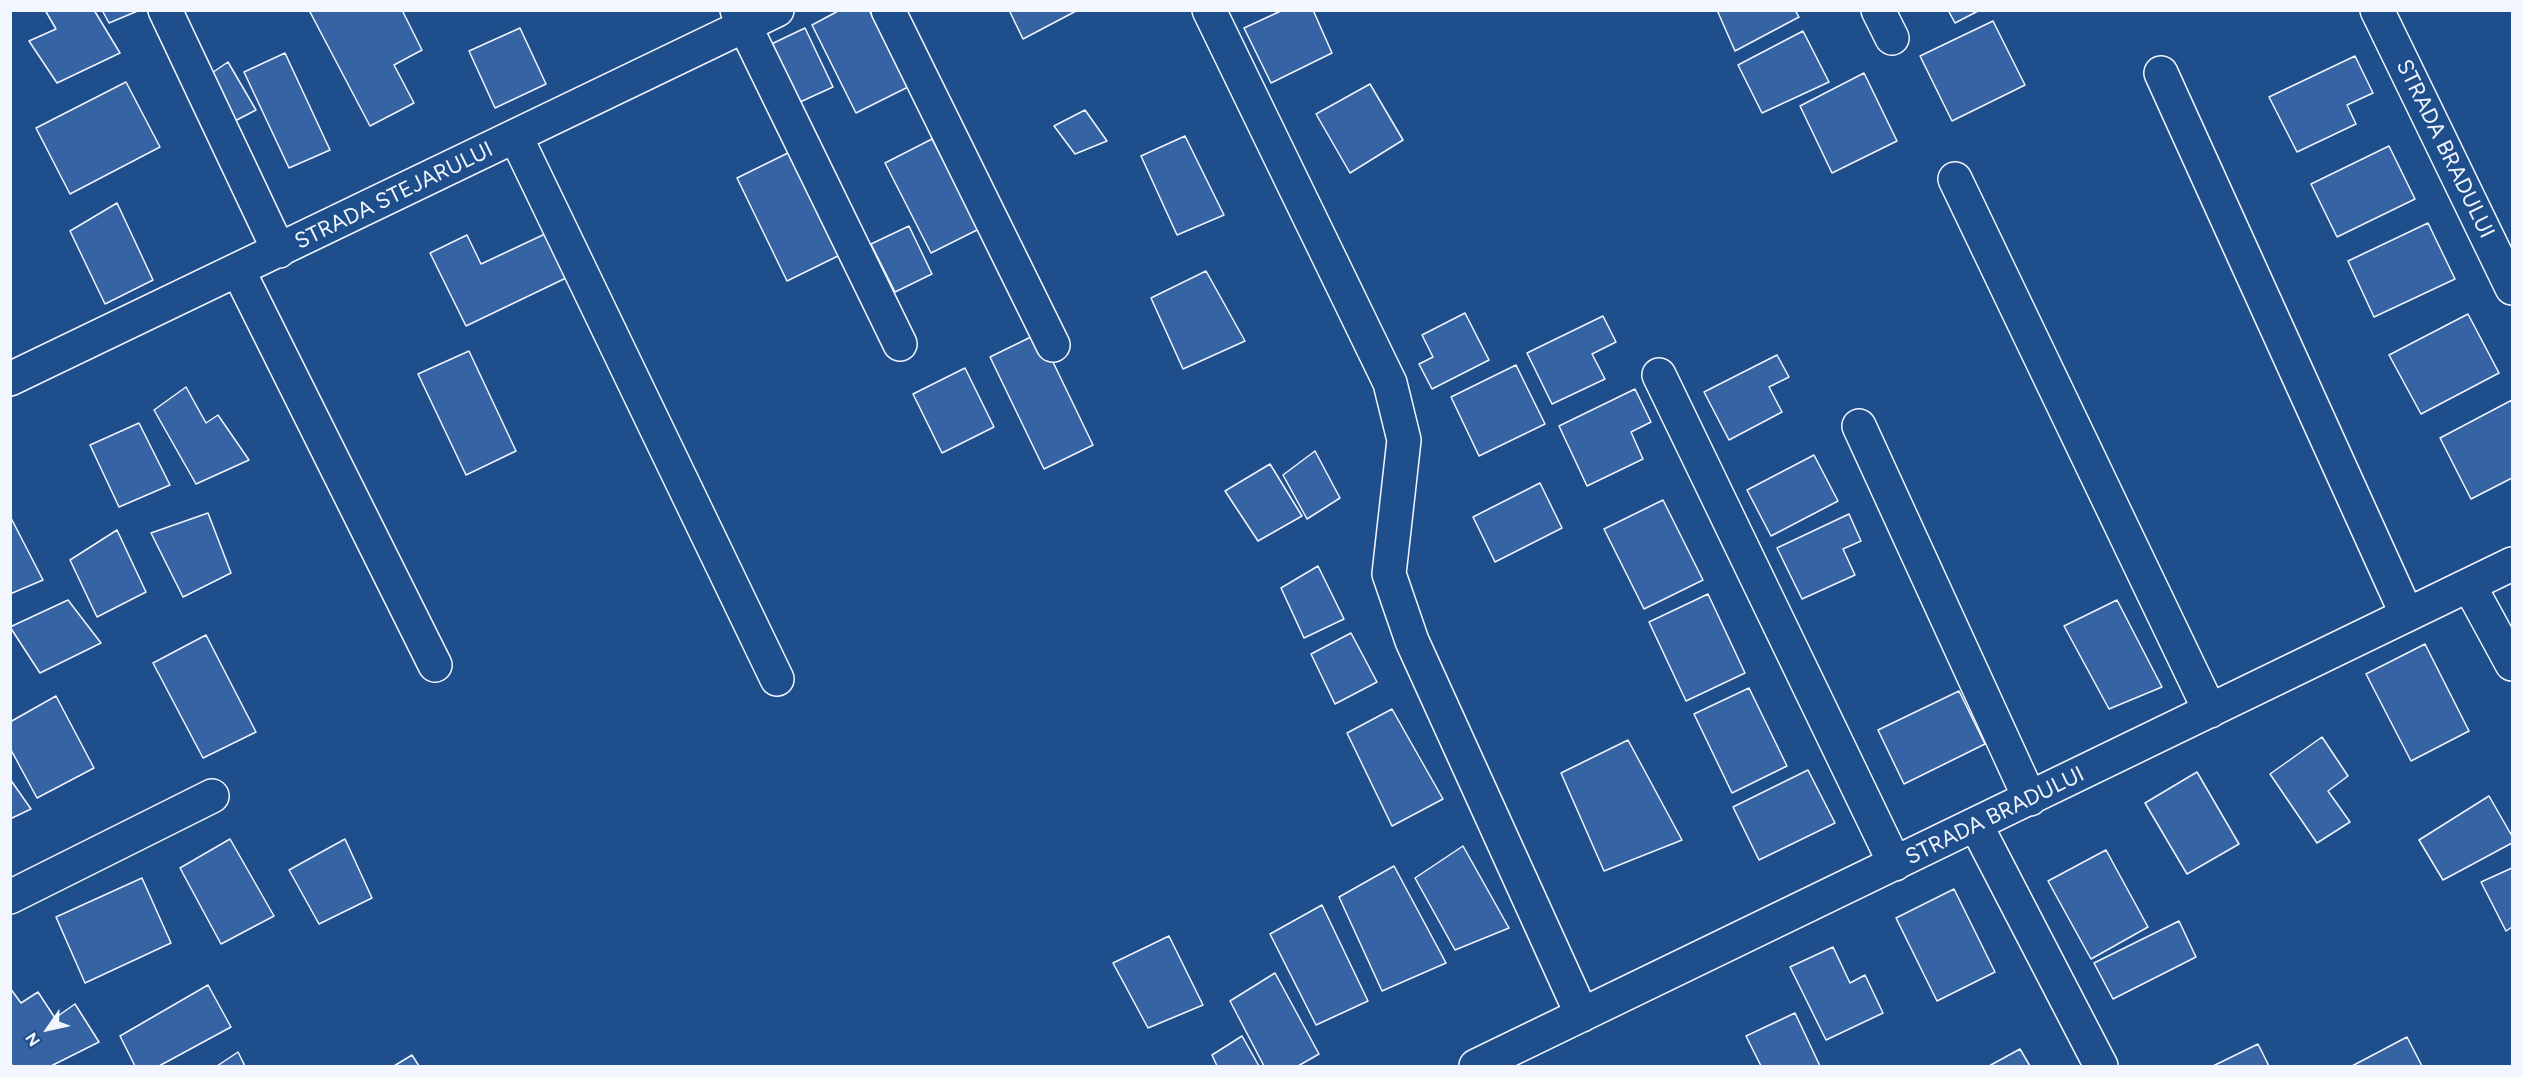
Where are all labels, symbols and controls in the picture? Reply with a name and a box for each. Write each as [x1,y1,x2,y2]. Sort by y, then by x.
street label: STRADA BRADULUI [2390,55,2500,243]
street label: STRADA STEJARULUI [291,137,497,255]
street label: STRADA BRADULUI [1901,761,2089,871]
north arrow [18,999,78,1059]
text: N [21,1029,44,1050]

